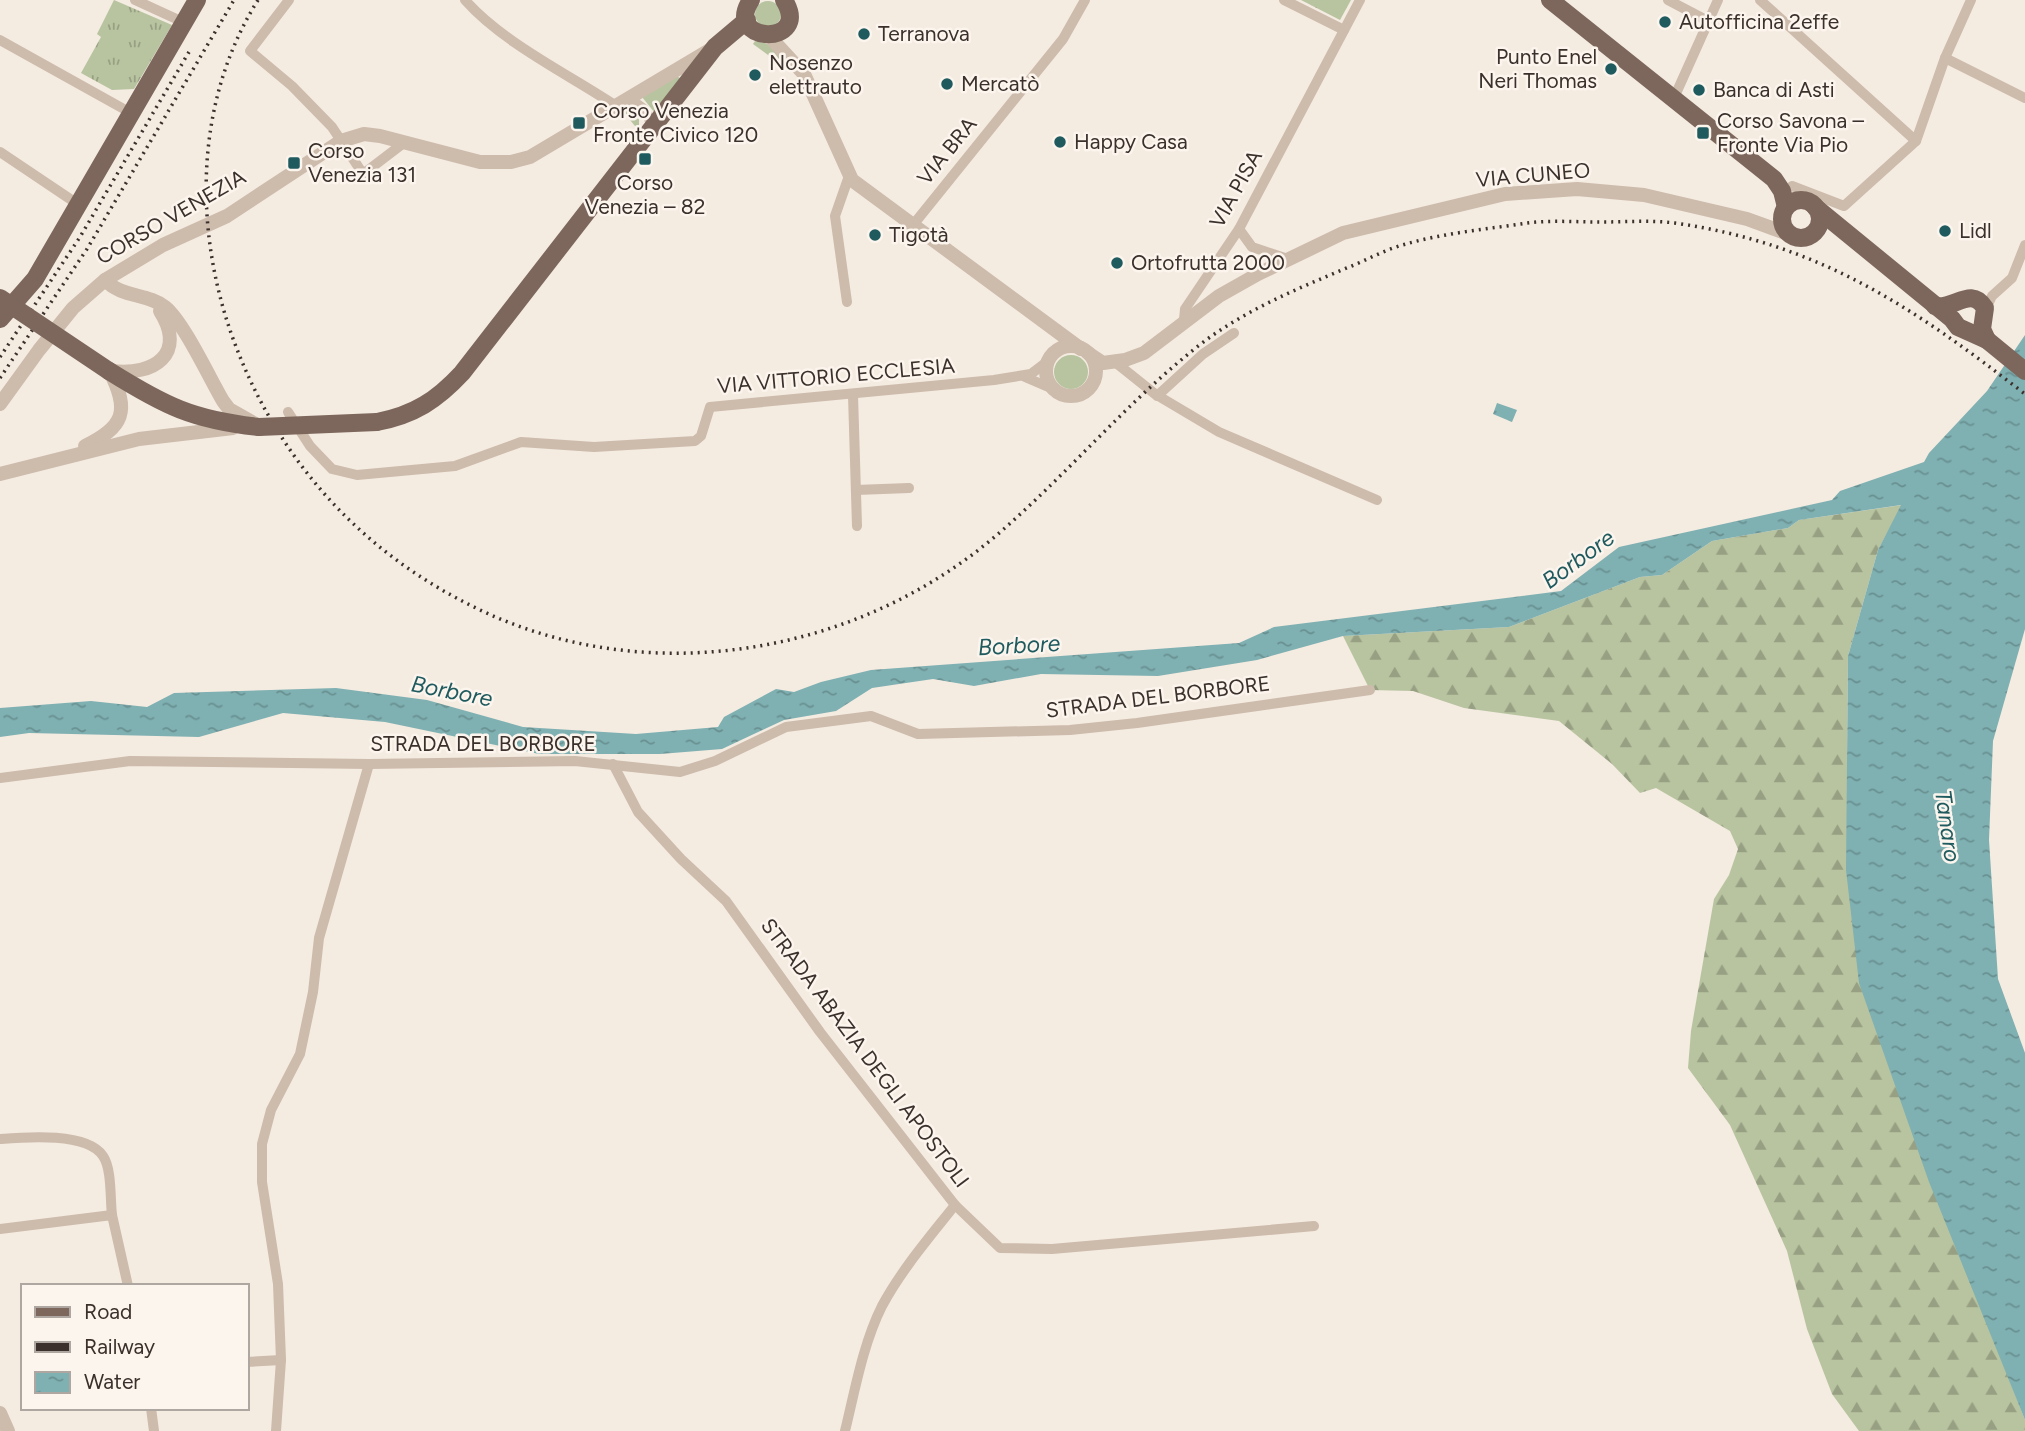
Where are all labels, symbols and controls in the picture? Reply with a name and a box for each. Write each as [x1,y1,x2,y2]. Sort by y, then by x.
place label: Autofficina 2effe [1679,9,1839,34]
marker: Autofficina 2effe [1657,14,1673,30]
place label: Terranova [878,21,970,46]
marker: Terranova [856,26,872,42]
place label: Punto Enel Neri Thomas [1478,44,1597,93]
place label: Nosenzo elettrauto [769,50,862,99]
marker: Punto Enel Neri Thomas [1603,61,1619,77]
marker: Nosenzo elettrauto [747,67,763,83]
place label: Mercatò [961,71,1039,96]
marker: Mercatò [939,76,955,92]
place label: Banca di Asti [1713,77,1835,102]
marker: Banca di Asti [1691,82,1707,98]
place label: Corso Venezia Fronte Civico 120 [593,98,758,147]
place label: Corso Savona – Fronte Via Pio [1717,108,1864,157]
street label: VIA BRA [912,112,981,190]
marker: Corso Venezia Fronte Civico 120 [571,115,587,131]
marker: Corso Savona – Fronte Via Pio [1695,125,1711,141]
place label: Happy Casa [1074,129,1188,154]
marker: Happy Casa [1052,134,1068,150]
place label: Corso Venezia 131 [308,138,416,187]
street label: VIA PISA [1204,146,1267,232]
marker: Corso Venezia – 82 [637,151,653,167]
marker: Corso Venezia 131 [286,155,302,171]
street label: VIA CUNEO [1475,157,1591,192]
street label: CORSO VENEZIA [92,164,250,269]
place label: Corso Venezia – 82 [585,170,705,219]
place label: Lidl [1959,218,1992,243]
place label: Tigotà [889,222,949,247]
marker: Lidl [1937,223,1953,239]
marker: Tigotà [867,227,883,243]
place label: Ortofrutta 2000 [1131,250,1285,275]
marker: Ortofrutta 2000 [1109,255,1125,271]
street label: VIA VITTORIO ECCLESIA [716,353,956,398]
water label: Borbore [1536,523,1620,595]
water label: Borbore [977,629,1061,661]
water label: Borbore [409,669,496,713]
street label: STRADA DEL BORBORE [1044,670,1271,723]
street label: STRADA DEL BORBORE [370,731,596,756]
water label: Tanaro [1929,788,1967,864]
street label: STRADA ABAZIA DEGLI APOSTOLI [756,913,975,1192]
legend [21,1284,248,1410]
text: Road [84,1299,132,1324]
text: Railway [84,1334,155,1359]
text: Water [84,1369,140,1394]

